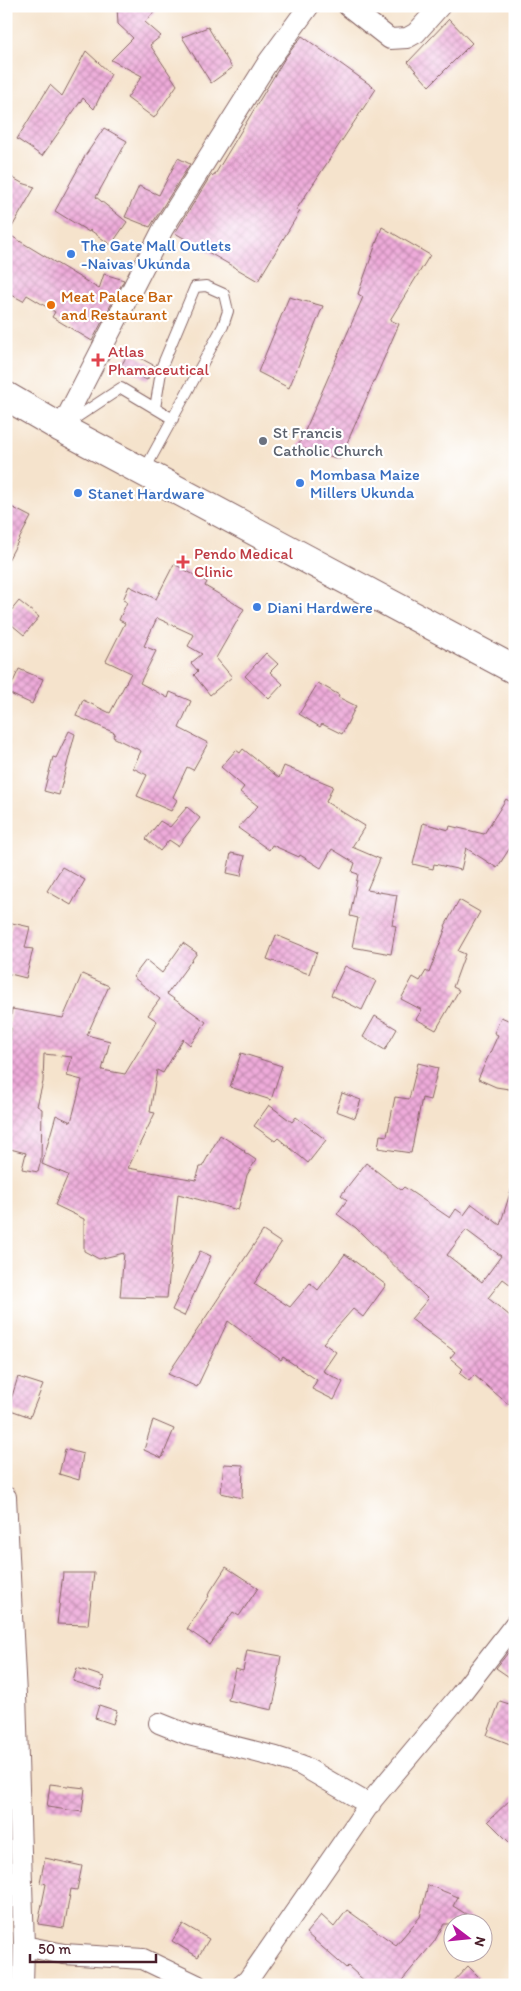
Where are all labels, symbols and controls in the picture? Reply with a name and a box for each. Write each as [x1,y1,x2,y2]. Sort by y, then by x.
place label: The Gate Mall Outlets -Naivas Ukunda [81,236,231,273]
marker: The Gate Mall Outlets -Naivas Ukunda [65,248,77,260]
place label: Meat Palace Bar and Restaurant [61,287,173,324]
marker: Meat Palace Bar and Restaurant [45,299,57,311]
place label: Atlas Phamaceutical [108,342,210,379]
marker: Atlas Phamaceutical [92,354,104,366]
place label: St Francis Catholic Church [273,423,383,460]
marker: St Francis Catholic Church [257,435,269,447]
place label: Mombasa Maize Millers Ukunda [310,465,420,502]
marker: Mombasa Maize Millers Ukunda [294,477,306,489]
place label: Stanet Hardware [88,484,205,503]
marker: Stanet Hardware [72,487,84,499]
place label: Pendo Medical Clinic [194,544,293,581]
marker: Pendo Medical Clinic [176,555,190,569]
place label: Diani Hardwere [267,598,373,617]
marker: Diani Hardwere [251,601,263,613]
north arrow [444,1914,494,1964]
scale bar [30,1931,156,1963]
text: N [471,1935,489,1948]
text: 50 m [38,1940,71,1958]

